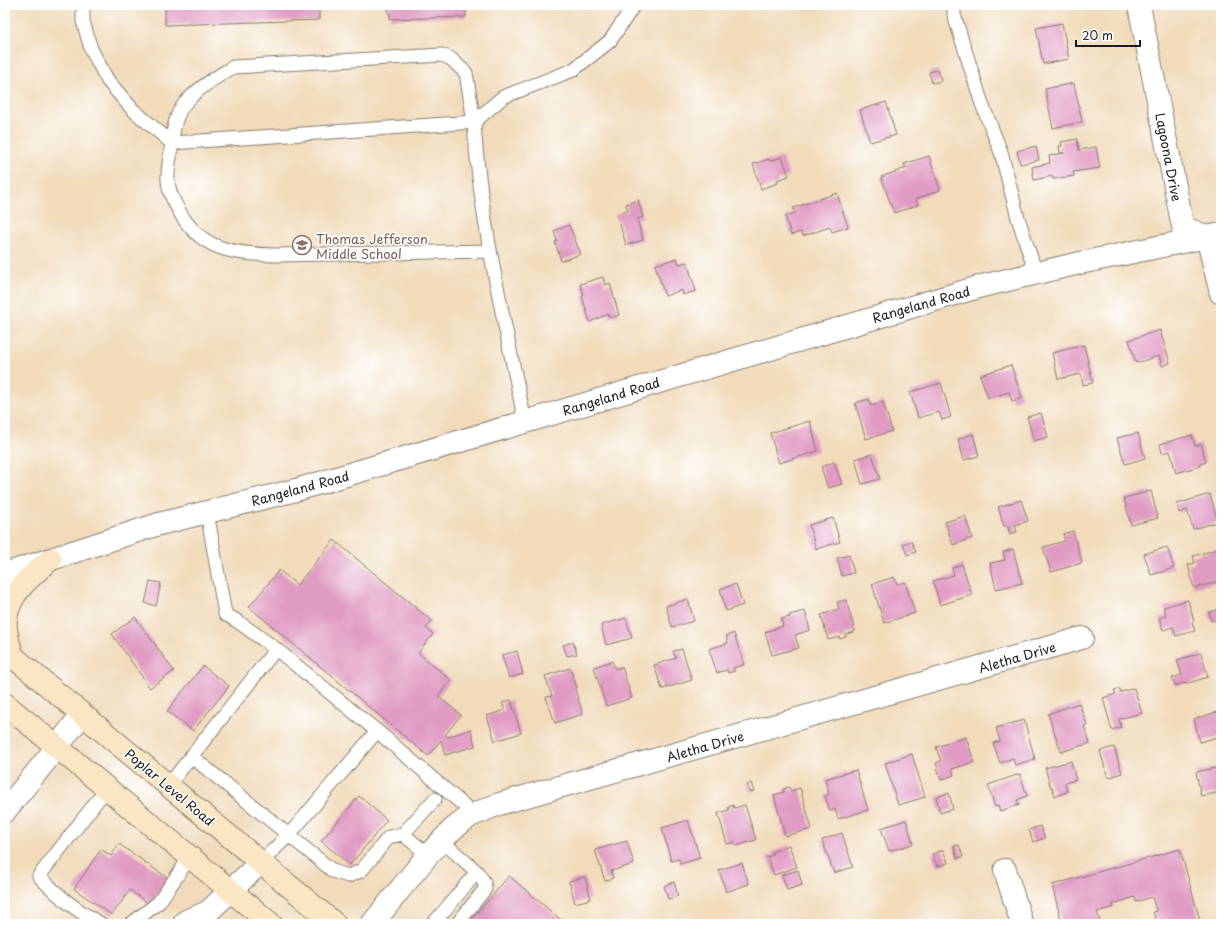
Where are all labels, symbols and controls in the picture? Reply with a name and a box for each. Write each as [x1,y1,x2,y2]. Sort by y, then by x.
scale bar [1076,22,1140,48]
text: 20 m [1082,26,1113,44]
street label: Lagoona Drive [1151,111,1187,203]
place label: Thomas Jefferson Middle School [316,229,428,263]
school or university icon: Thomas Jefferson Middle School [291,234,313,256]
street label: Rangeland Road [870,281,972,327]
street label: Rangeland Road [560,372,662,420]
street label: Rangeland Road [249,466,351,510]
street label: Aletha Drive [976,637,1058,677]
street label: Aletha Drive [664,726,746,766]
street label: Poplar Level Road [121,744,219,830]

